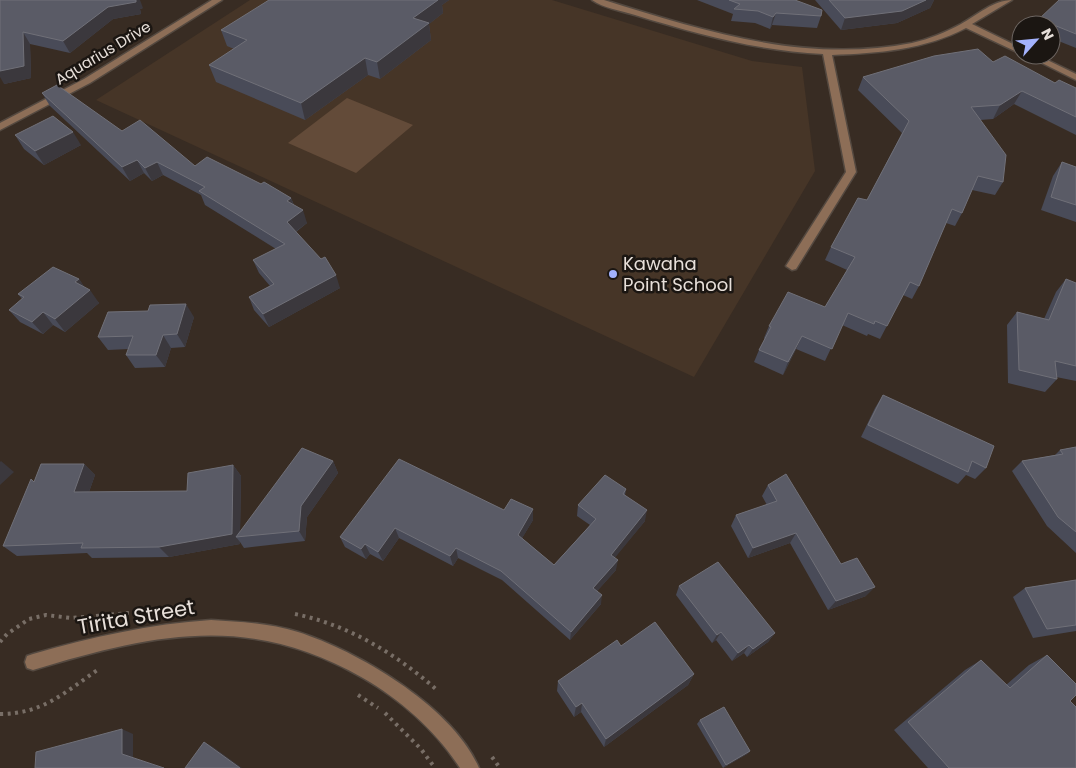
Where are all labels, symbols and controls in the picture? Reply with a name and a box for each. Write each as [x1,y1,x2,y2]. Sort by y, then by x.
north arrow [1011,15,1061,65]
street label: Aquarius Drive [51,16,155,89]
text: N [1036,25,1059,43]
place label: Kawaha Point School [623,251,733,297]
marker: Kawaha Point School [607,268,619,280]
street label: Tirita Street [75,592,197,641]

